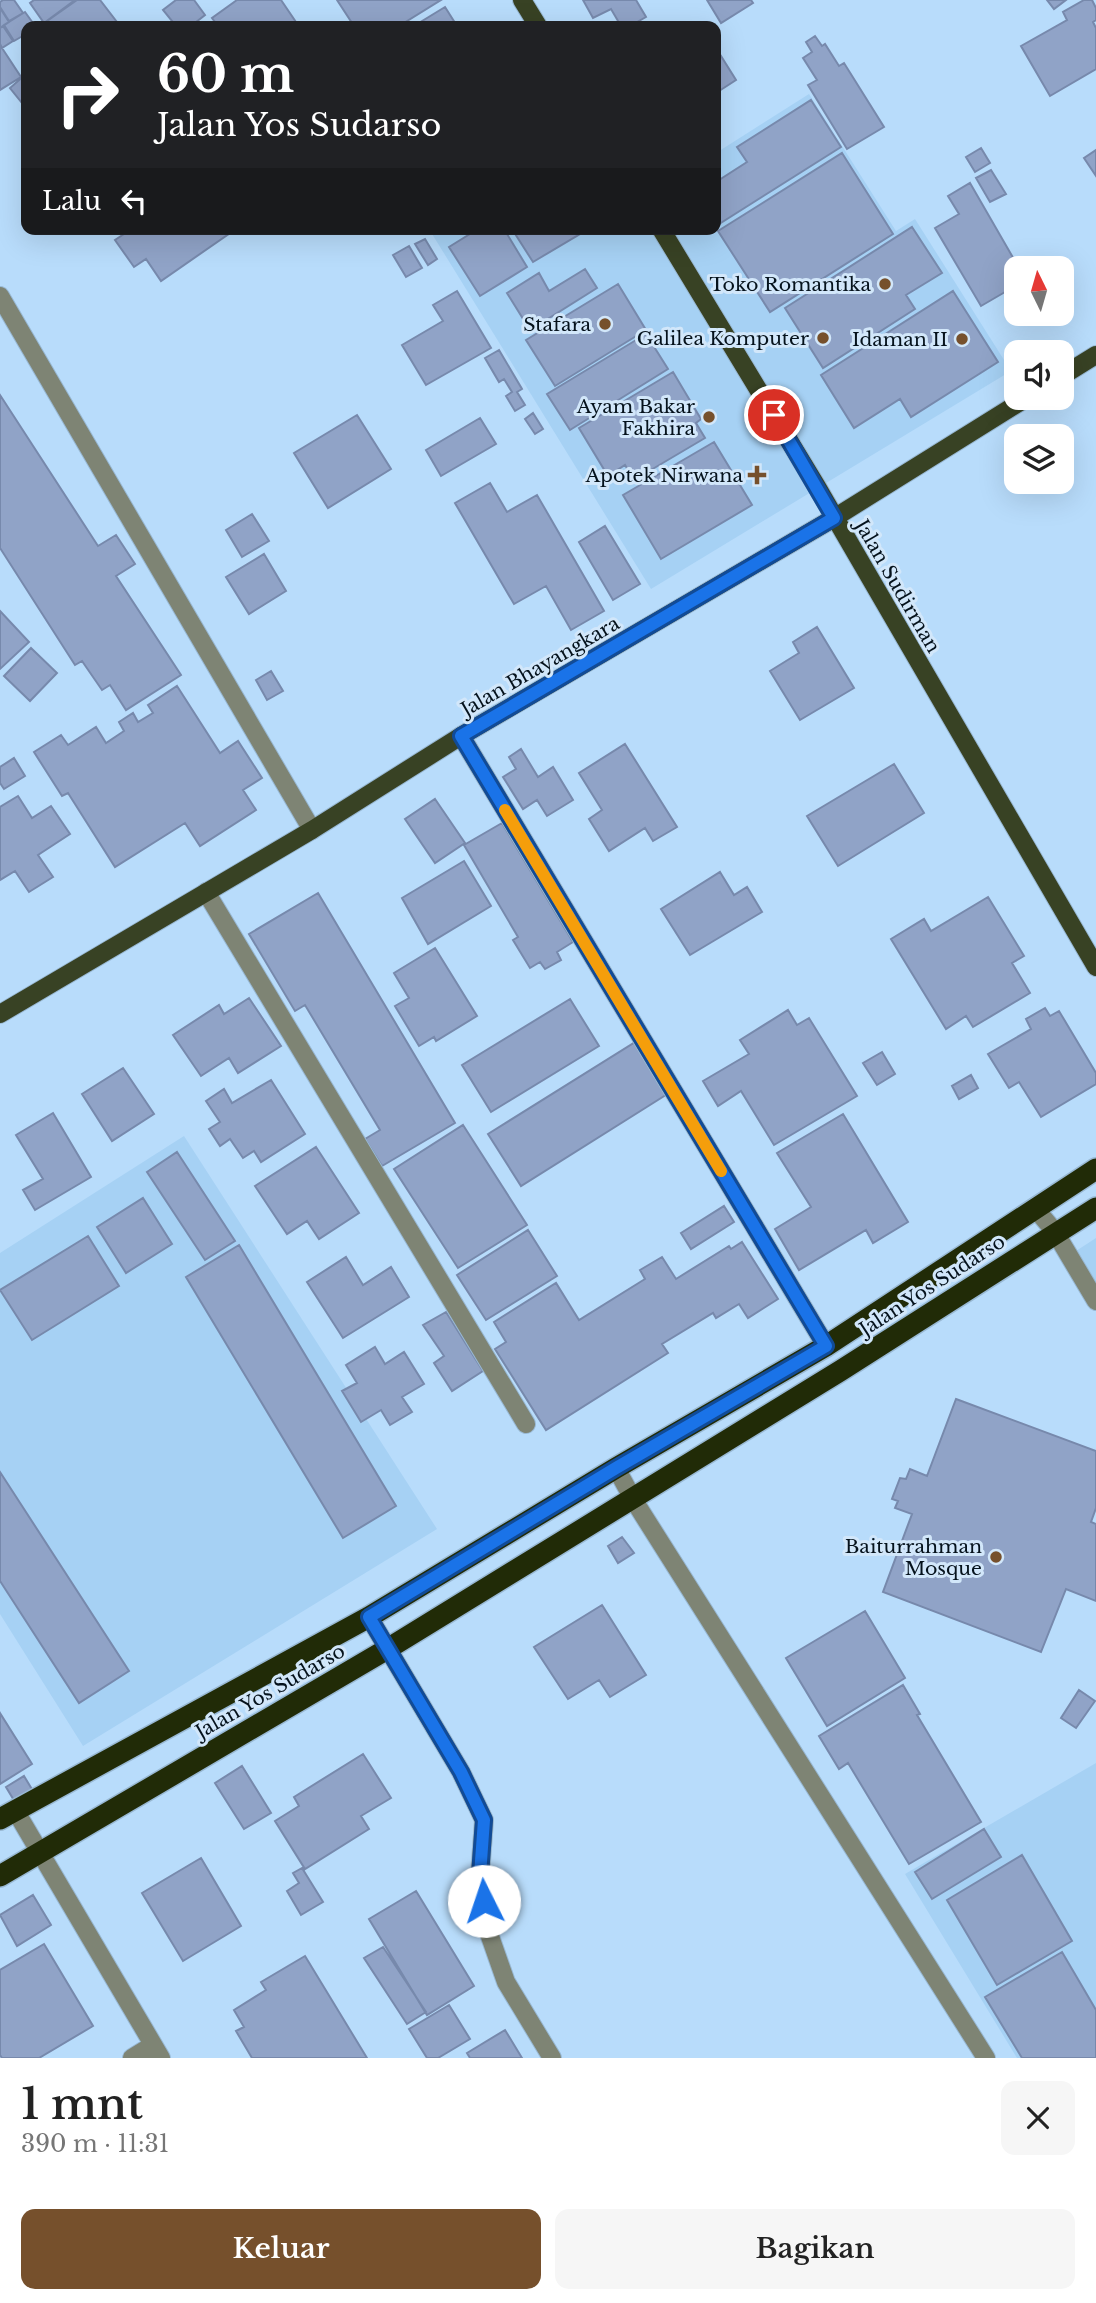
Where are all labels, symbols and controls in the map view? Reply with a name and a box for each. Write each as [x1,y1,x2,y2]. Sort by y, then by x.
text: 60 m [157,44,294,105]
icon: right [42,49,133,140]
text: Jalan Yos Sudarso [157,105,441,145]
icon: left [115,182,153,220]
text: Lalu [42,185,101,217]
north arrow [1004,256,1074,326]
map controls [1004,256,1074,494]
place label: Toko Romantika [709,273,871,296]
marker: Toko Romantika [877,276,893,292]
place label: Stafara [523,313,591,336]
marker: Stafara [597,316,613,332]
place label: Galilea Komputer [637,327,809,350]
place label: Idaman II [852,328,948,351]
marker: Galilea Komputer [815,330,831,346]
marker: Idaman II [954,331,970,347]
button: sound [1004,340,1074,410]
pin [744,385,804,445]
place label: Ayam Bakar Fakhira [576,395,695,440]
icon: arrive [755,396,793,434]
marker: Ayam Bakar Fakhira [701,409,717,425]
button: layers [1004,424,1074,494]
place label: Apotek Nirwana [584,464,743,487]
marker: Apotek Nirwana [749,467,765,483]
street label: Jalan Sudirman [849,513,945,657]
street label: Jalan Bhayangkara [454,611,624,723]
street label: Jalan Yos Sudarso [853,1230,1009,1343]
place label: Baiturrahman Mosque [845,1535,982,1580]
marker: Baiturrahman Mosque [988,1549,1004,1565]
street label: Jalan Yos Sudarso [189,1639,349,1745]
position arrow [447,1864,521,1938]
text: 1 mnt [21,2078,143,2130]
button: close [1001,2081,1075,2155]
text: 390 m · 11:31 [21,2130,169,2158]
button: Keluar [21,2209,541,2289]
button: Bagikan [555,2209,1075,2289]

